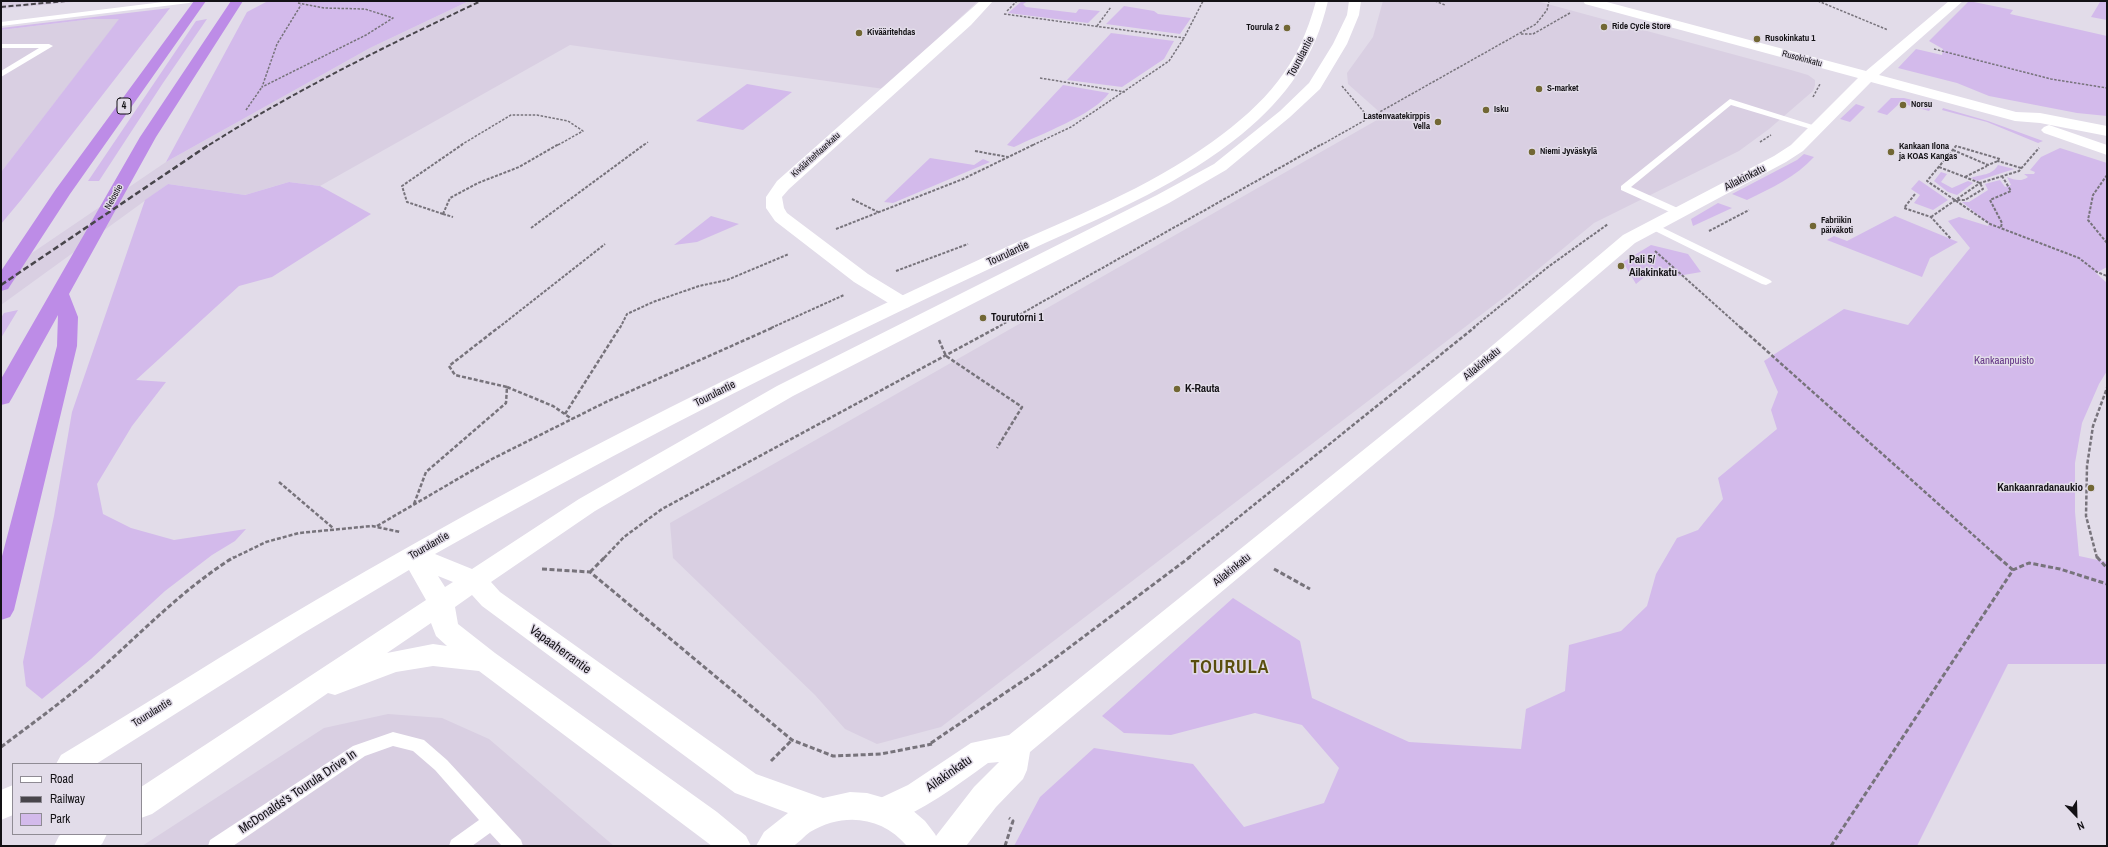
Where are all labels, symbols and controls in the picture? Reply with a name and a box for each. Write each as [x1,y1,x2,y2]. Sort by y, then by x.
marker: Ride Cycle Store [1599,22,1609,32]
place label: Ride Cycle Store [1612,22,1671,32]
place label: Tourula 2 [1246,23,1279,33]
marker: Tourula 2 [1282,23,1292,33]
marker: Kivääritehdas [854,28,864,38]
place label: Kivääritehdas [867,28,915,38]
street label: Tourulantie [1285,34,1317,80]
marker: Rusokinkatu 1 [1752,34,1762,44]
place label: Rusokinkatu 1 [1765,34,1815,44]
street label: Rusokinkatu [1781,48,1823,70]
marker: S-market [1534,84,1544,94]
place label: S-market [1547,84,1579,94]
road number: 4 [117,98,131,114]
marker: Norsu [1898,100,1908,110]
place label: Norsu [1911,100,1932,110]
marker: Isku [1481,105,1491,115]
place label: Isku [1494,105,1509,115]
place label: Lastenvaatekirppis Vella [1363,112,1430,133]
marker: Lastenvaatekirppis Vella [1433,117,1443,127]
street label: Kivääritehtaankatu [789,130,843,180]
place label: Kankaan Ilona ja KOAS Kangas [1899,142,1957,163]
marker: Niemi Jyväskylä [1527,147,1537,157]
place label: Niemi Jyväskylä [1540,147,1597,157]
marker: Kankaan Ilona ja KOAS Kangas [1886,147,1896,157]
street label: Ailakinkatu [1722,162,1768,194]
street label: Nelostie [103,183,125,211]
place label: Fabriikin päiväkoti [1821,216,1853,237]
marker: Fabriikin päiväkoti [1808,221,1818,231]
street label: Tourulantie [985,239,1031,269]
place label: Pali 5/ Ailakinkatu [1629,253,1677,279]
marker: Pali 5/ Ailakinkatu [1616,261,1626,271]
place label: Tourutorni 1 [991,311,1043,325]
marker: Tourutorni 1 [978,313,988,323]
street label: Ailakinkatu [1461,345,1503,383]
park label: Kankaanpuisto [1974,354,2034,368]
street label: Tourulantie [692,378,738,410]
place label: K-Rauta [1185,382,1220,396]
marker: K-Rauta [1172,384,1182,394]
place label: Kankaanradanaukio [1997,481,2083,495]
marker: Kankaanradanaukio [2086,483,2096,493]
street label: Tourulantie [406,529,452,563]
street label: Ailakinkatu [1211,551,1253,589]
street label: Vapaaherrantie [526,622,594,678]
district label: TOURULA [1191,657,1269,679]
street label: Tourulantie [130,696,174,730]
street label: McDonalds's Tourula Drive In [236,747,360,837]
street label: Ailakinkatu [923,752,975,796]
legend [12,763,142,835]
text: Road [50,771,74,787]
text: Railway [50,791,85,807]
north arrow [2056,795,2096,835]
text: Park [50,811,70,827]
text: N [2075,818,2086,834]

